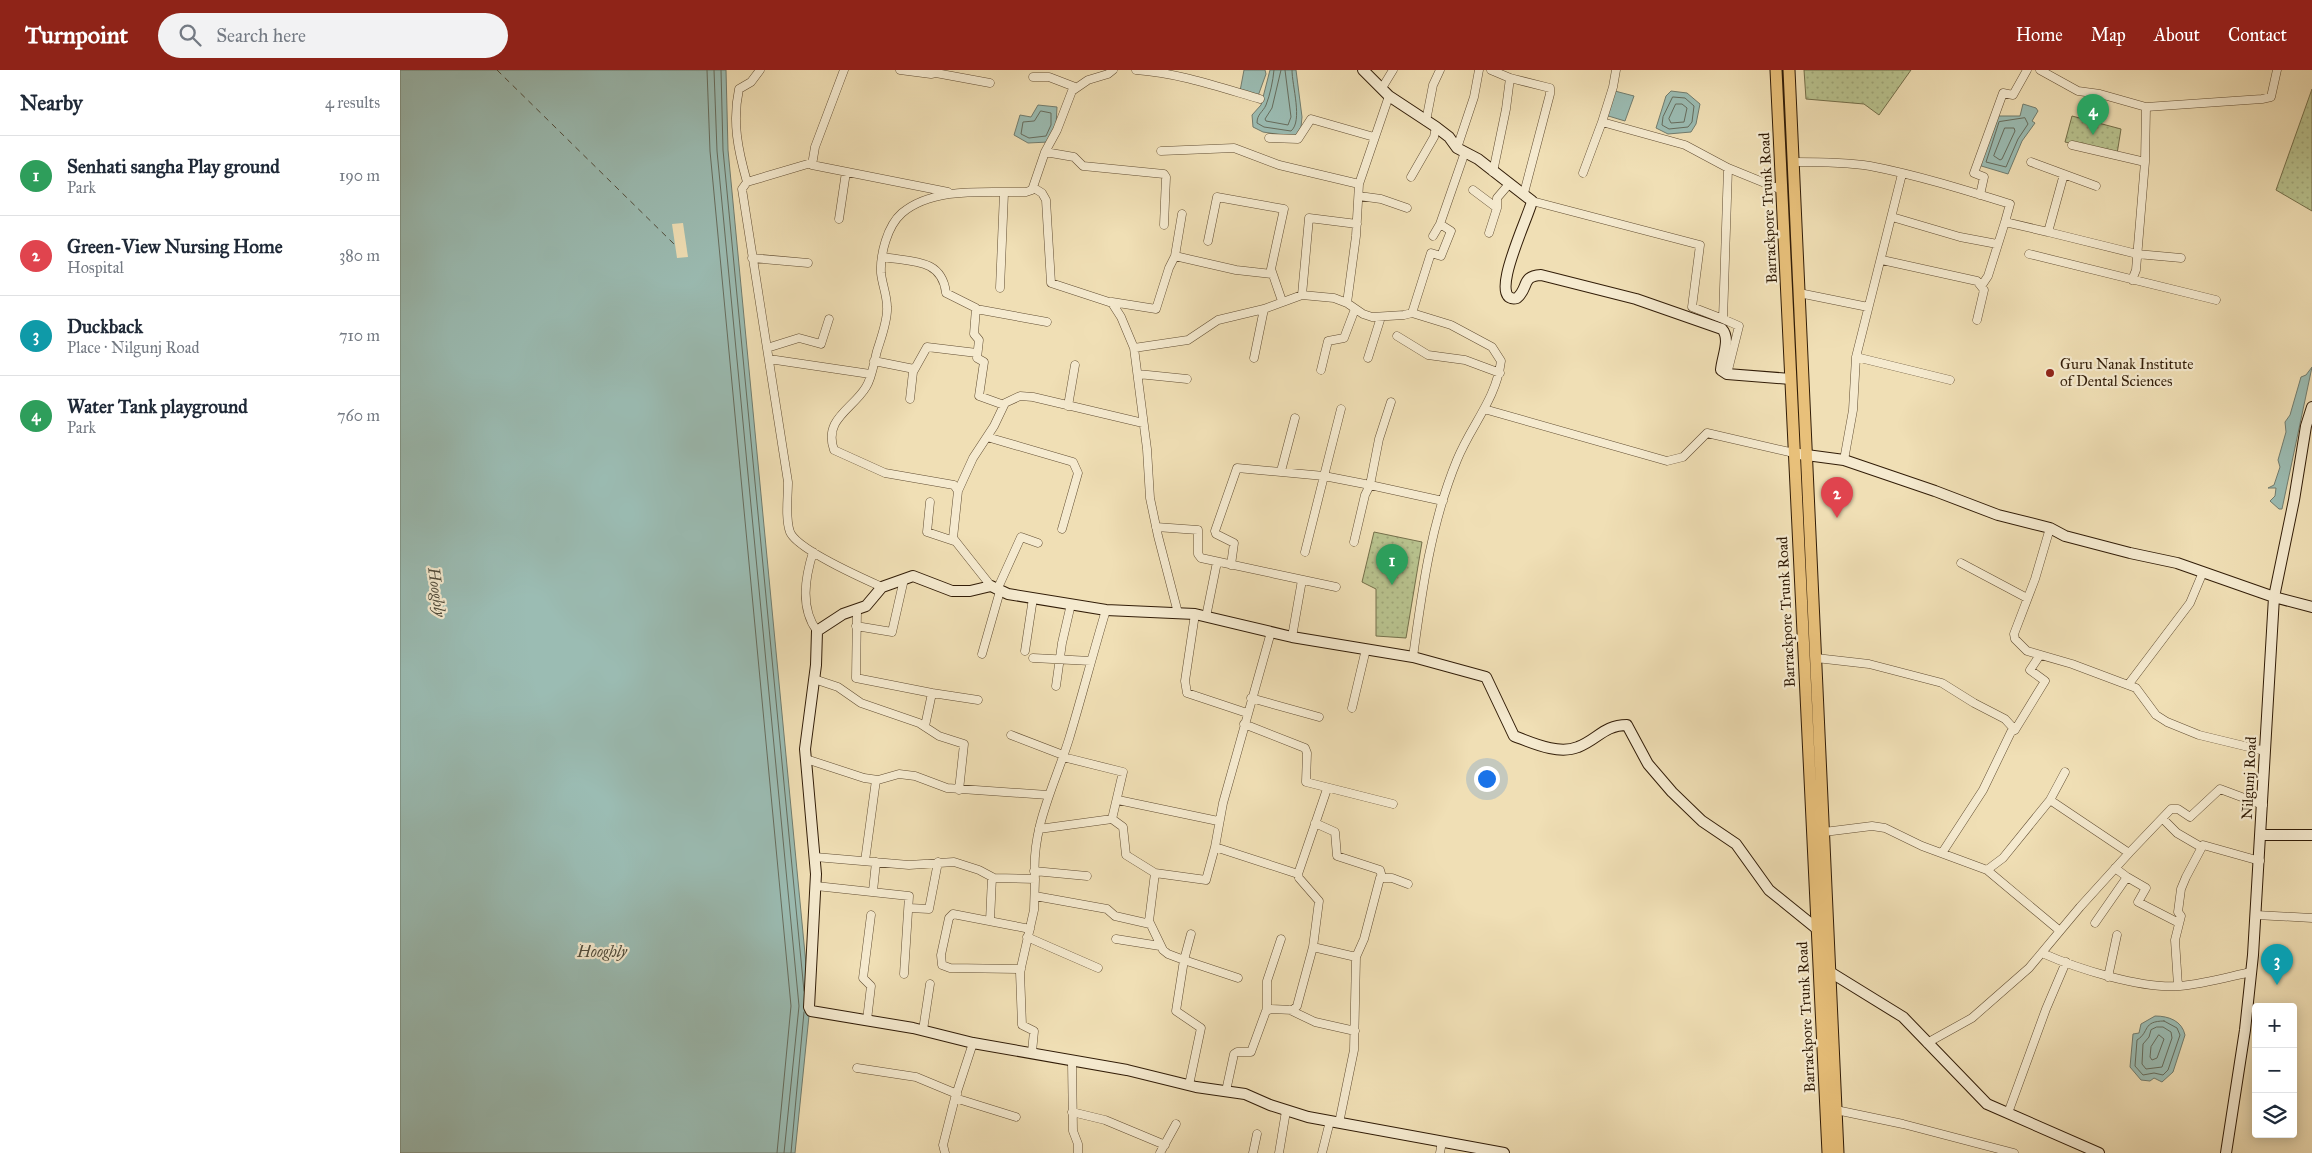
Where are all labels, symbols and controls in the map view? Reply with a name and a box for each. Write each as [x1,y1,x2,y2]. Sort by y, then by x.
search box [158,13,508,58]
text: Turnpoint [25,20,128,50]
icon: search [176,21,204,49]
text: Search here [216,24,306,47]
text: Home [2016,24,2063,46]
text: Map [2091,24,2126,46]
text: About [2154,24,2200,46]
text: Contact [2228,24,2287,46]
text: Nearby [20,90,83,116]
text: 4 results [325,93,380,112]
pin: 4 [2077,94,2109,135]
street label: Barrackpore Trunk Road [1755,132,1781,284]
text: Senhati sangha Play ground [67,155,280,178]
text: 1 [33,166,39,185]
text: 190 m [339,166,380,185]
text: Park [67,178,96,197]
text: Green-View Nursing Home [67,235,283,258]
text: 2 [32,246,40,265]
text: 380 m [339,246,380,265]
text: Hospital [67,258,124,277]
text: Duckback [67,315,143,338]
text: 3 [33,326,39,345]
text: 710 m [339,326,380,345]
text: Place · Nilgunj Road [67,338,200,357]
place label: Guru Nanak Institute of Dental Sciences [2060,355,2193,390]
marker: Guru Nanak Institute of Dental Sciences [2044,367,2056,379]
text: Water Tank playground [67,395,248,418]
text: 4 [32,406,40,425]
text: 760 m [337,406,380,425]
text: Park [67,418,96,437]
pin: 2 [1821,477,1853,518]
street label: Barrackpore Trunk Road [1773,536,1799,688]
pin: 1 [1376,544,1408,585]
water label: Hooghly [424,565,450,619]
street label: Nilgunj Road [2238,736,2260,820]
your location [1474,766,1500,792]
street label: Barrackpore Trunk Road [1793,941,1819,1093]
water label: Hooghly [576,942,628,961]
pin: 3 [2261,944,2293,985]
map controls [2252,1003,2297,1138]
button: + [2252,1003,2297,1048]
button: − [2252,1048,2297,1093]
button: layers [2252,1093,2297,1138]

